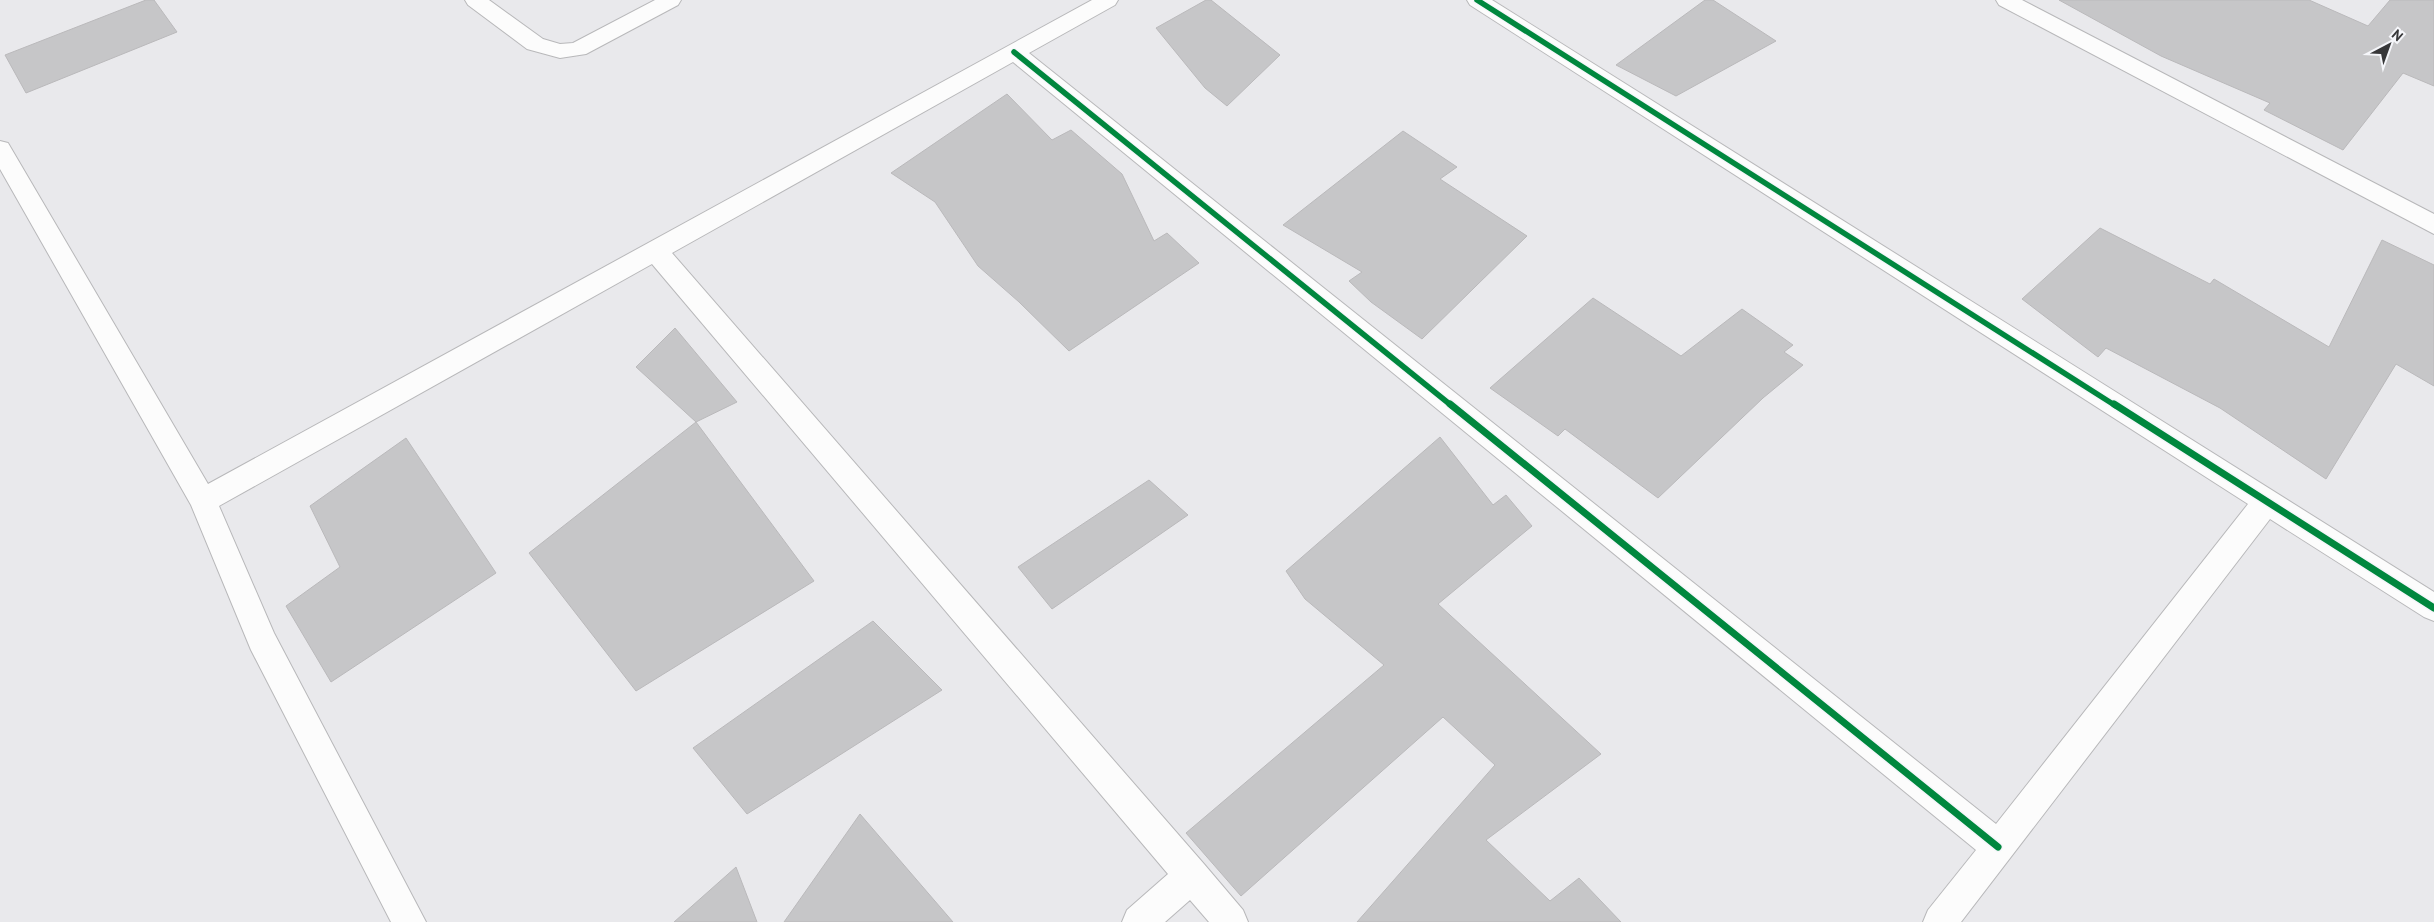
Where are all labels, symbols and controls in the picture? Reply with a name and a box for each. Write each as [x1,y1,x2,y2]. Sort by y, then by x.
north arrow [2364,20,2414,70]
text: N [2388,25,2407,45]

